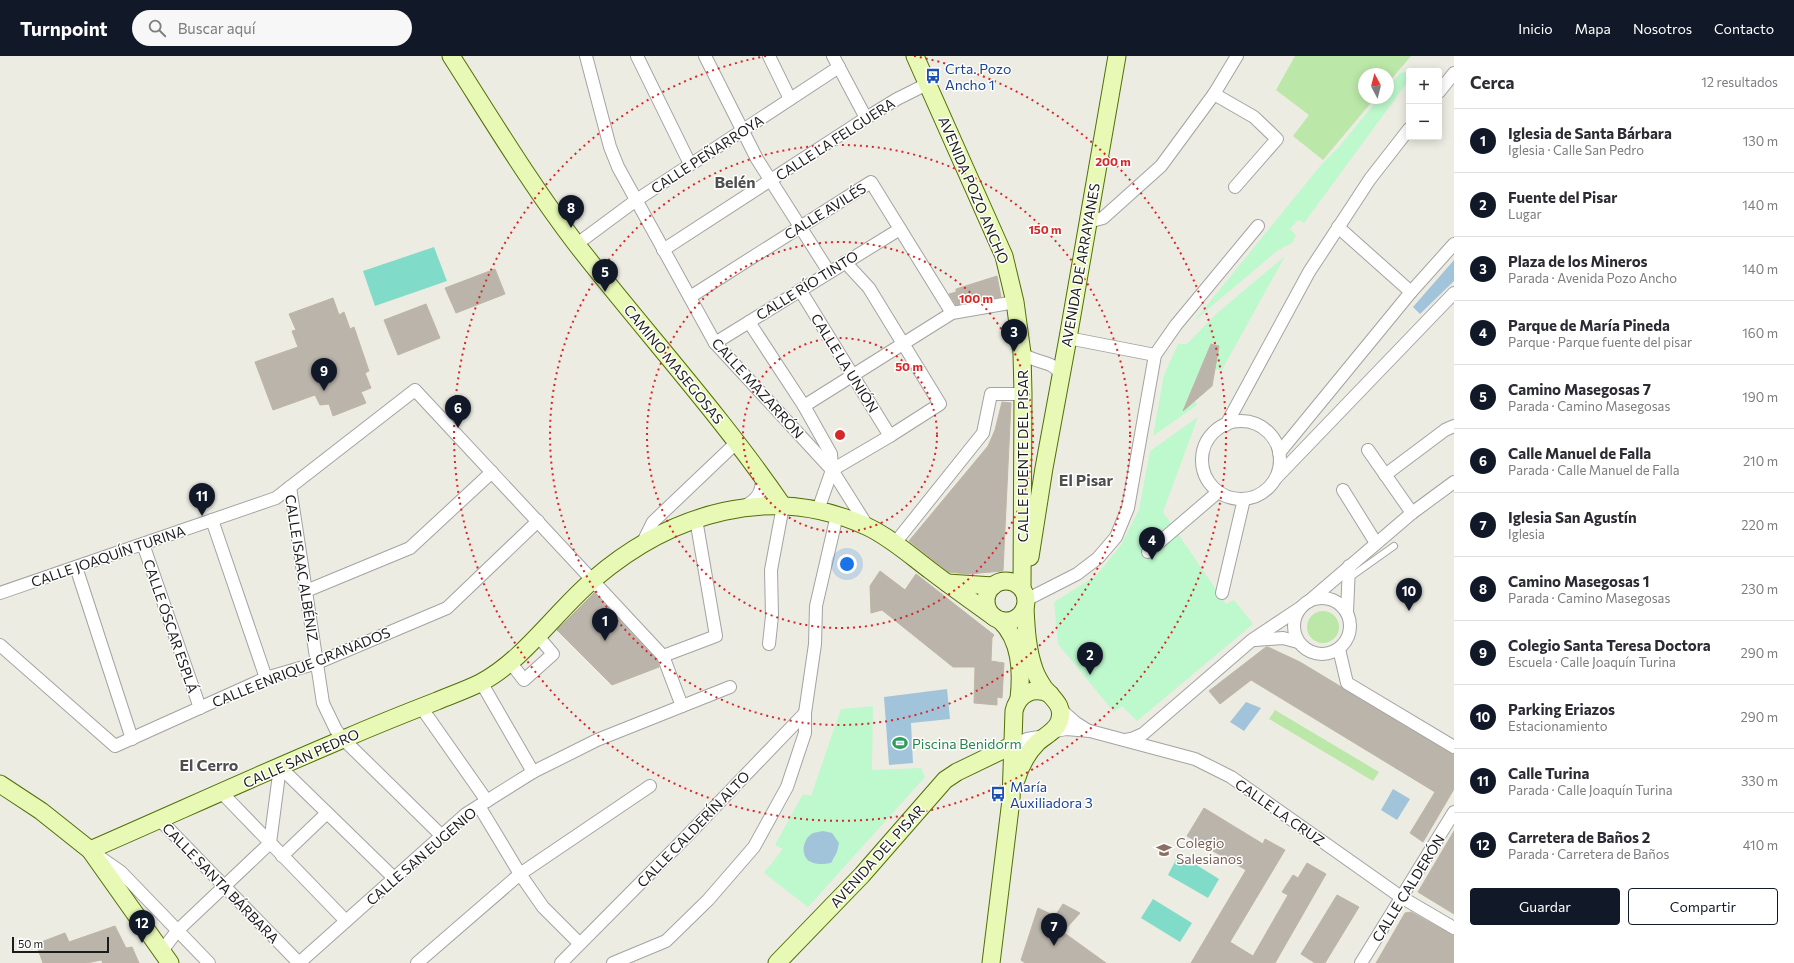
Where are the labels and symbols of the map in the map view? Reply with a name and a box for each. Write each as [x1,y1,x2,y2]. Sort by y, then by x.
place label: Crta. Pozo Ancho 1 [945,60,1011,93]
bus stop icon: Crta. Pozo Ancho 1 [924,67,942,85]
north arrow [1358,68,1394,104]
street label: CALLE LA FELGUERA [772,94,898,184]
street label: CALLE PEÑARROYA [648,111,767,197]
street label: AVENIDA POZO ANCHO [935,114,1013,266]
text: 200 m [1095,154,1131,168]
district label: Belén [714,172,756,191]
street label: CALLE AVILÉS [781,179,869,243]
street label: AVENIDA DE ARRAYANES [1057,182,1103,348]
pin: 8 [558,195,584,228]
text: 150 m [1028,222,1062,236]
street label: CALLE RÍO TINTO [753,247,861,323]
pin: 5 [592,259,618,292]
text: 100 m [959,291,993,305]
street label: CAMINO MASEGOSAS [621,301,727,427]
street label: CALLE LA UNIÓN [808,310,882,416]
pin: 3 [1001,319,1027,352]
street label: CALLE MAZARRÓN [709,334,807,442]
pin: 9 [311,358,337,391]
text: 50 m [895,359,923,373]
street label: CALLE FUENTE DEL PISAR [1014,370,1031,542]
pin: 6 [445,395,471,428]
centre of rings [833,428,847,442]
district label: El Pisar [1059,470,1114,489]
pin: 11 [189,483,215,516]
street label: CALLE ISAAC ALBÉNIZ [282,493,322,643]
street label: CALLE JOAQUÍN TURINA [29,521,188,590]
pin: 4 [1139,527,1165,560]
your location [837,554,857,574]
street label: CALLE ÓSCAR ESPLÁ [140,557,202,695]
pin: 10 [1396,578,1422,611]
pin: 1 [592,608,618,641]
street label: CALLE ENRIQUE GRANADOS [209,623,393,711]
pin: 2 [1077,642,1103,675]
street label: CALLE SAN PEDRO [240,725,362,791]
sports icon: Piscina Benidorm [891,734,909,752]
place label: Piscina Benidorm [912,735,1022,752]
district label: El Cerro [180,755,239,774]
street label: CALLE CALDERÍN ALTO [633,767,753,891]
street label: CALLE LA CRUZ [1232,775,1328,849]
place label: María Auxiliadora 3 [1010,778,1093,811]
bus stop icon: María Auxiliadora 3 [989,785,1007,803]
street label: AVENIDA DEL PISAR [826,801,928,911]
street label: CALLE SAN EUGENIO [362,804,480,908]
street label: CALLE SANTA BÁRBARA [159,819,283,947]
street label: CALLE CALDERÓN [1368,831,1448,945]
place label: Colegio Salesianos [1176,834,1242,867]
school or university icon: Colegio Salesianos [1155,841,1173,859]
pin: 12 [129,910,155,943]
pin: 7 [1041,913,1067,946]
scale bar [12,935,109,954]

